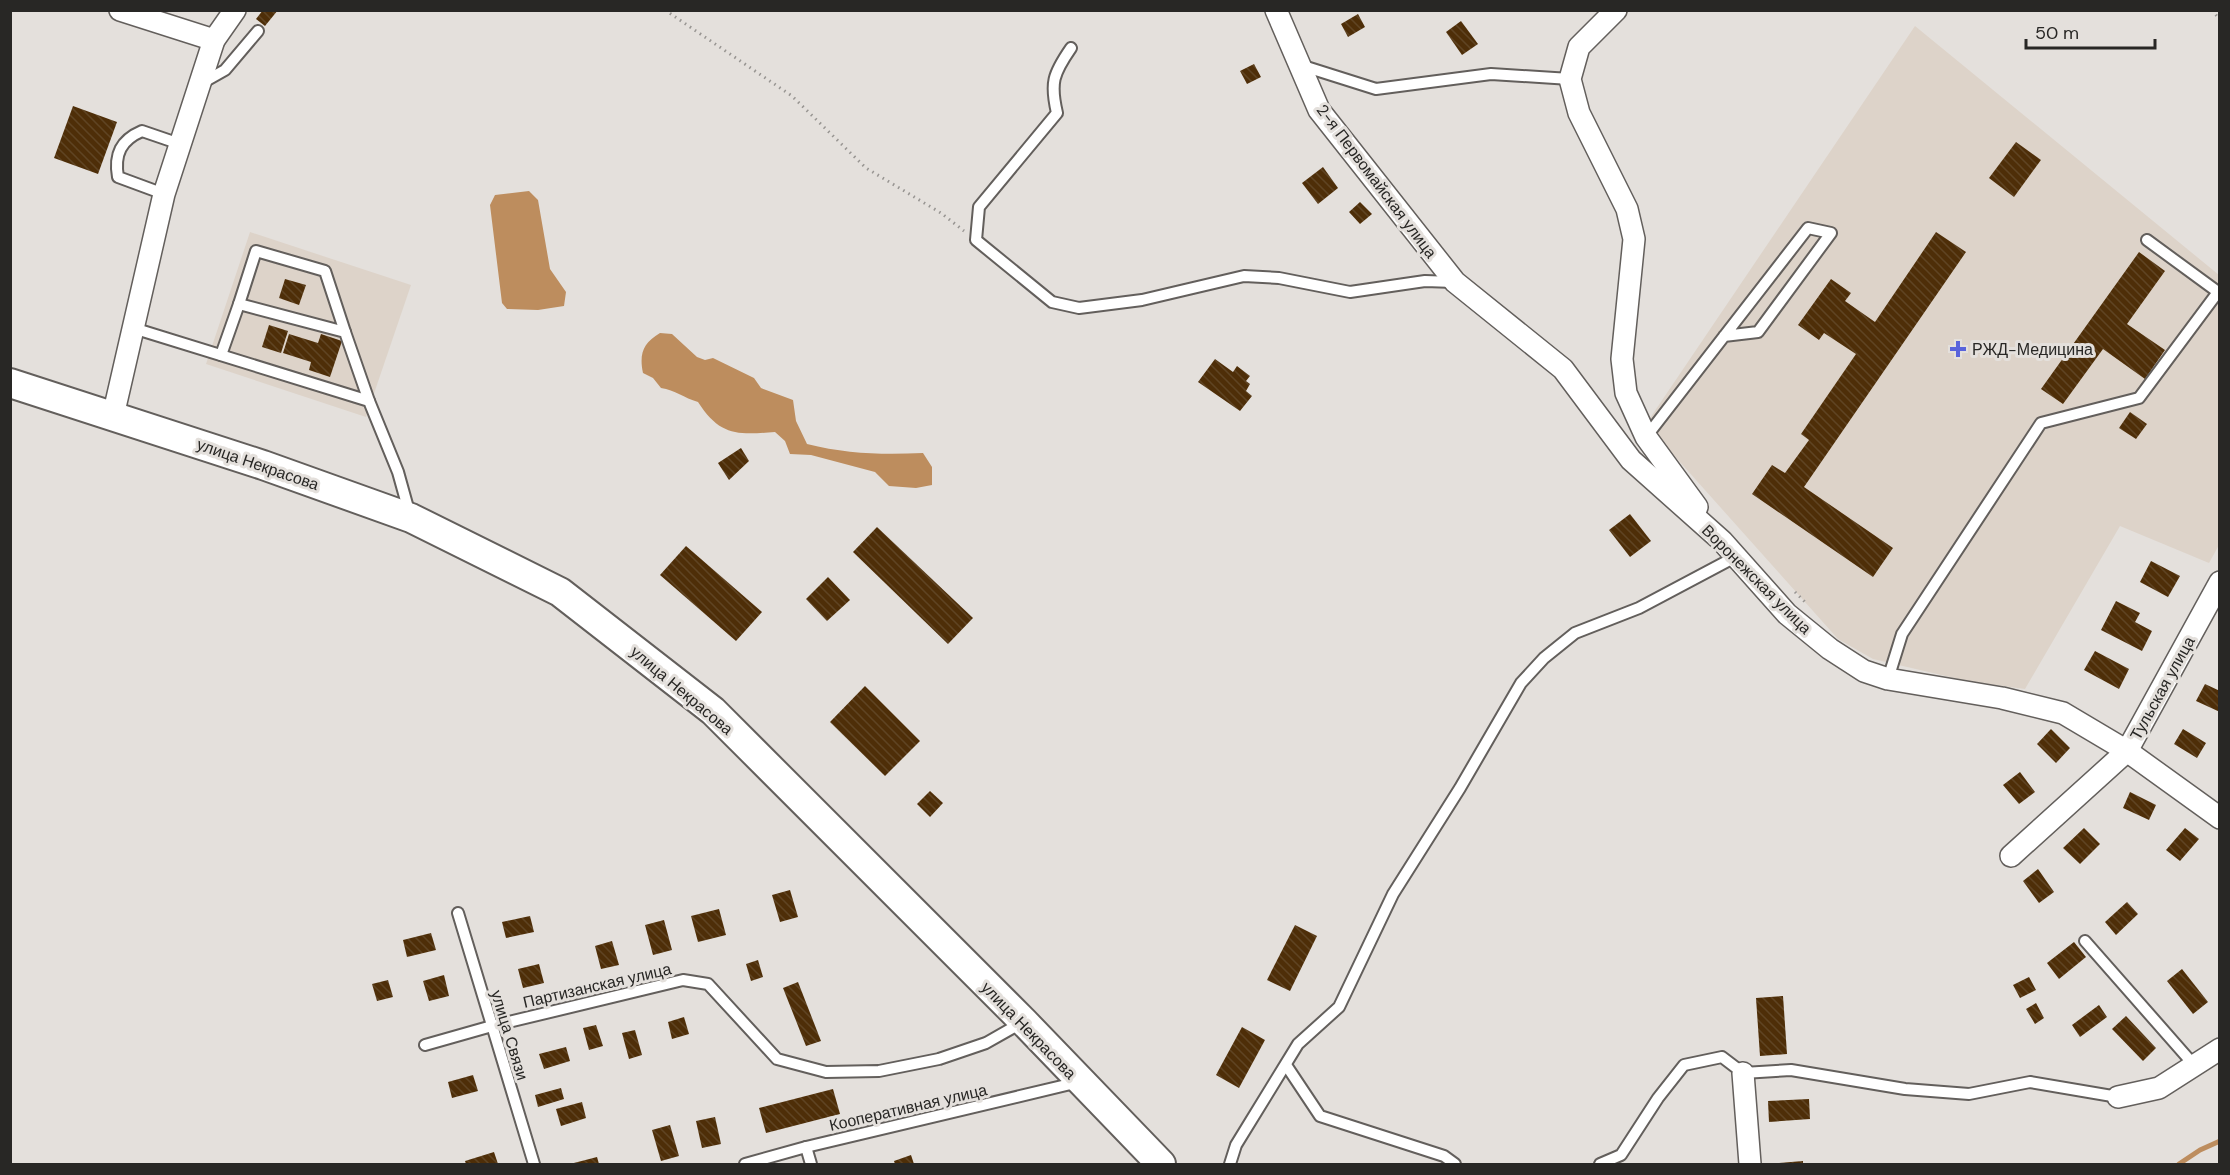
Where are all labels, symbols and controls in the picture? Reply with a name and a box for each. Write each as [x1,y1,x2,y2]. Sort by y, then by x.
scale bar [2026,12,2155,50]
text: 50 m [2035,21,2079,45]
street label: 2-я Первомайская улица [1312,100,1441,262]
place label: РЖД-Медицина [1972,339,2093,360]
marker: РЖД-Медицина [1949,340,1967,358]
street label: улица Некрасова [194,434,322,495]
street label: Воронежская улица [1697,520,1816,639]
street label: Тульская улица [2125,633,2200,744]
street label: улица Некрасова [626,641,737,740]
street label: Партизанская улица [521,958,673,1013]
street label: улица Некрасова [977,977,1081,1084]
street label: улица Связи [486,988,533,1083]
street label: Кооперативная улица [827,1079,989,1136]

